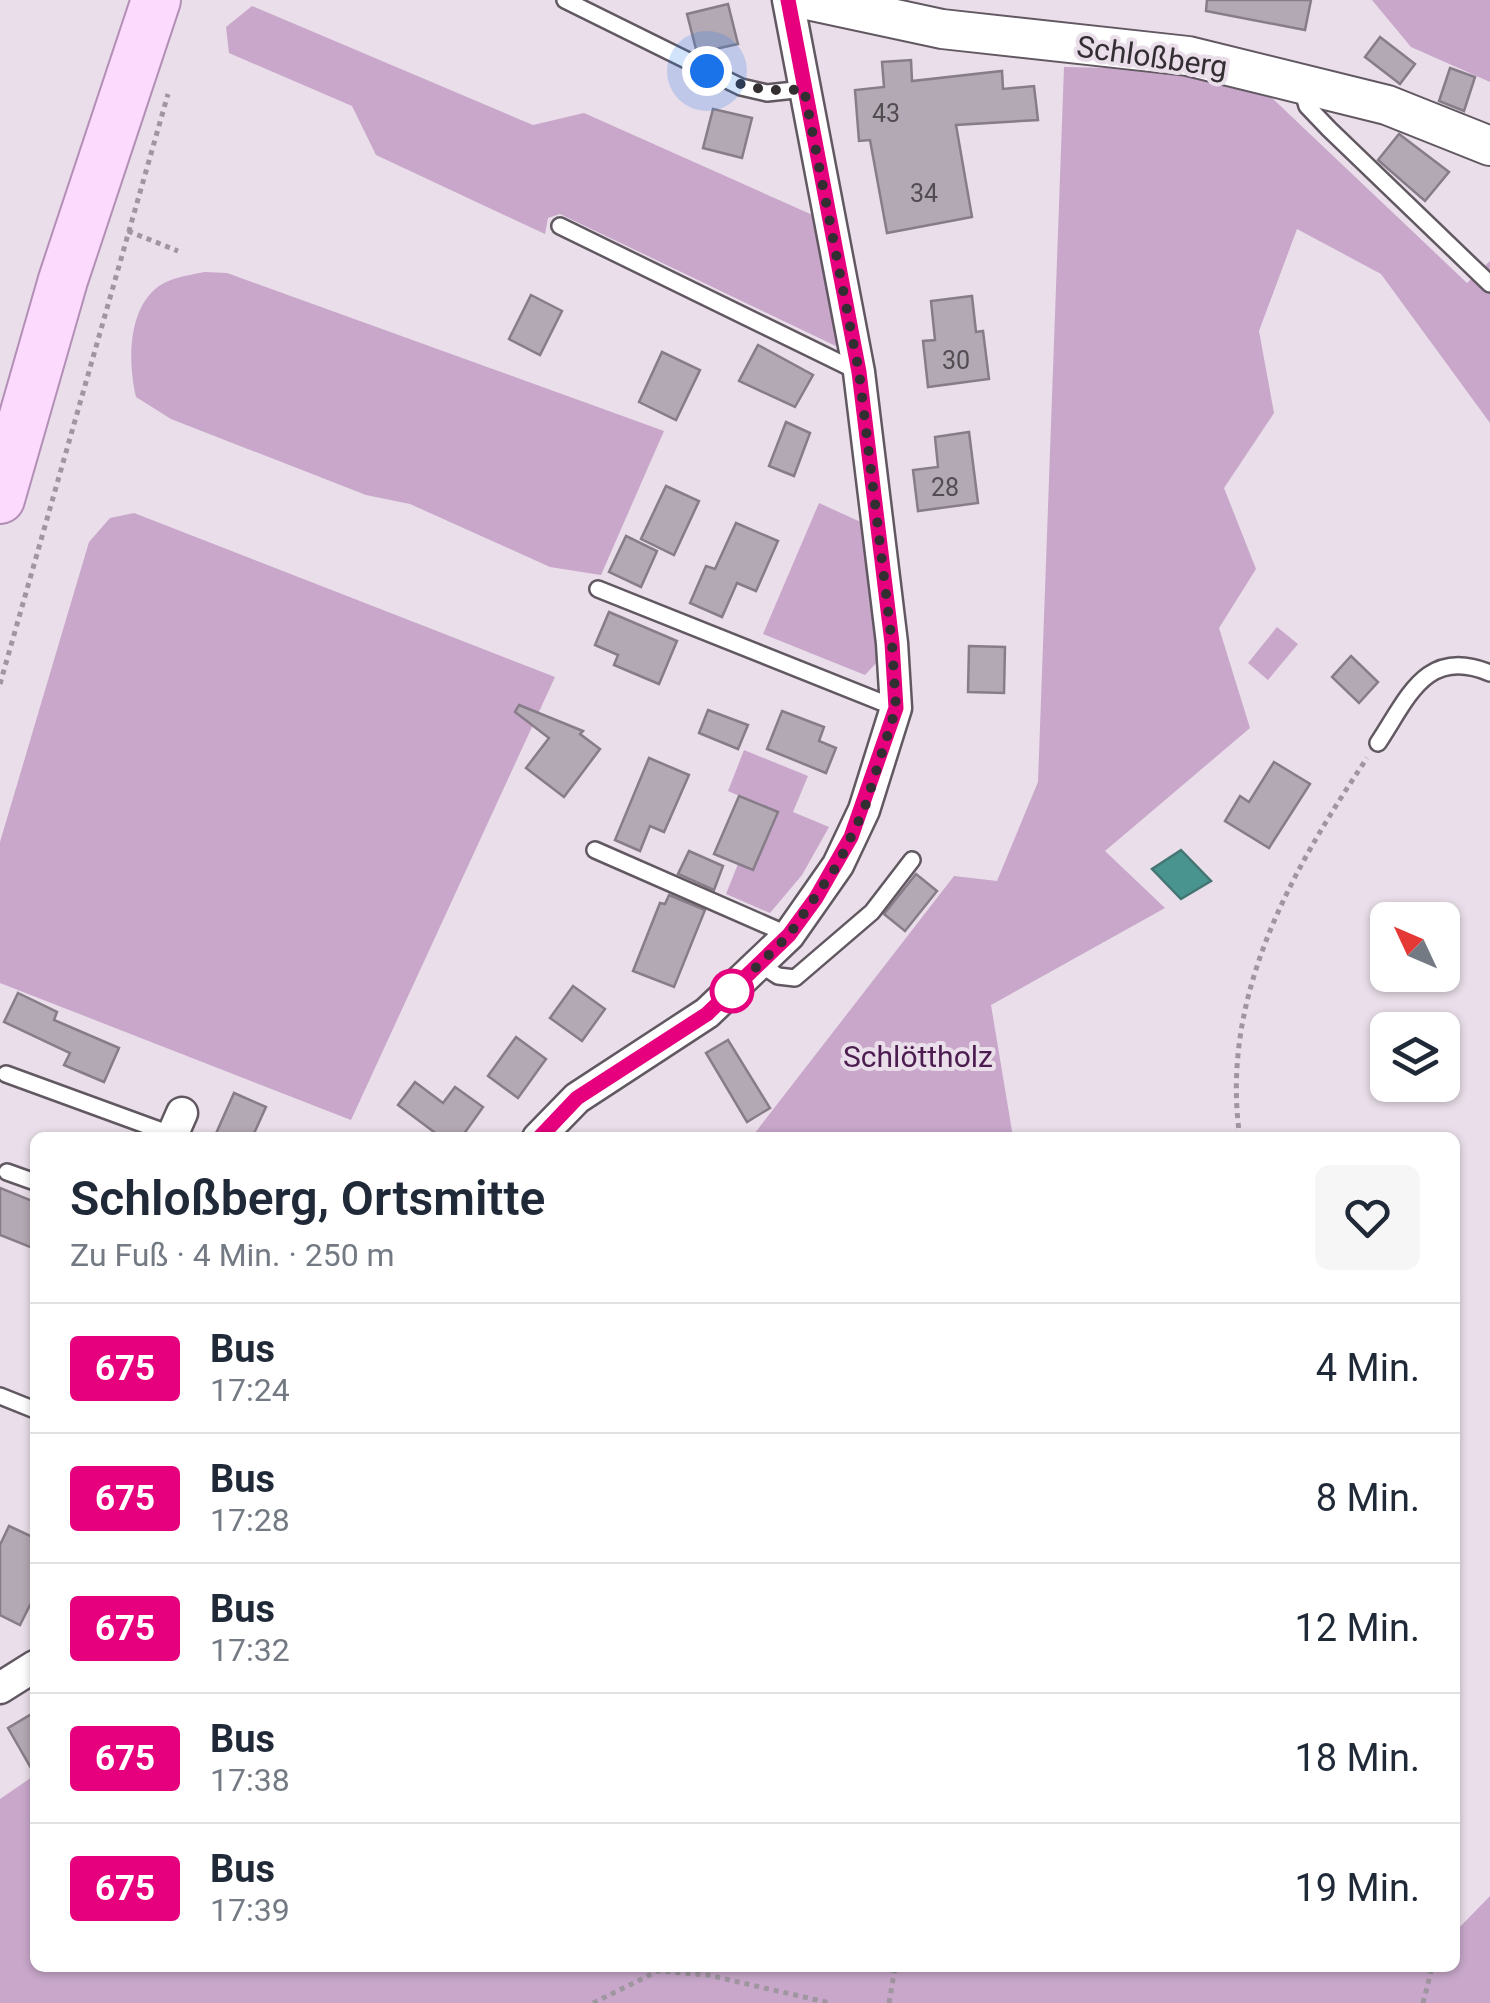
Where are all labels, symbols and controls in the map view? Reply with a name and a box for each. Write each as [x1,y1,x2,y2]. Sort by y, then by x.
street label: Schloßberg [1074,29,1230,84]
your location [682,46,732,96]
house number: 43 [872,99,900,128]
house number: 34 [910,179,938,208]
house number: 30 [942,346,970,375]
house number: 28 [931,473,959,502]
north arrow [1370,902,1460,992]
map controls [1370,902,1460,1102]
unlabelled marker [711,970,753,1012]
button: layers [1370,1012,1460,1102]
park label: Schlöttholz [843,1039,993,1074]
button: heart [1315,1165,1420,1270]
text: Schloßberg, Ortsmitte [70,1170,545,1227]
text: Zu Fuß · 4 Min. · 250 m [70,1236,395,1274]
text: Bus [210,1327,275,1371]
text: 4 Min. [1316,1346,1420,1390]
text: 675 [95,1348,155,1389]
text: 17:24 [210,1371,290,1409]
text: Bus [210,1457,275,1501]
text: 8 Min. [1316,1476,1420,1520]
text: 675 [95,1478,155,1519]
text: 17:28 [210,1501,290,1539]
text: Bus [210,1587,275,1631]
text: 12 Min. [1294,1606,1420,1650]
text: 675 [95,1608,155,1649]
text: 17:32 [210,1631,290,1669]
text: Bus [210,1717,275,1761]
text: 18 Min. [1294,1736,1420,1780]
text: 675 [95,1738,155,1779]
text: 17:38 [210,1761,290,1799]
text: Bus [210,1847,275,1891]
text: 19 Min. [1294,1866,1420,1910]
text: 675 [95,1868,155,1909]
text: 17:39 [210,1891,290,1929]

